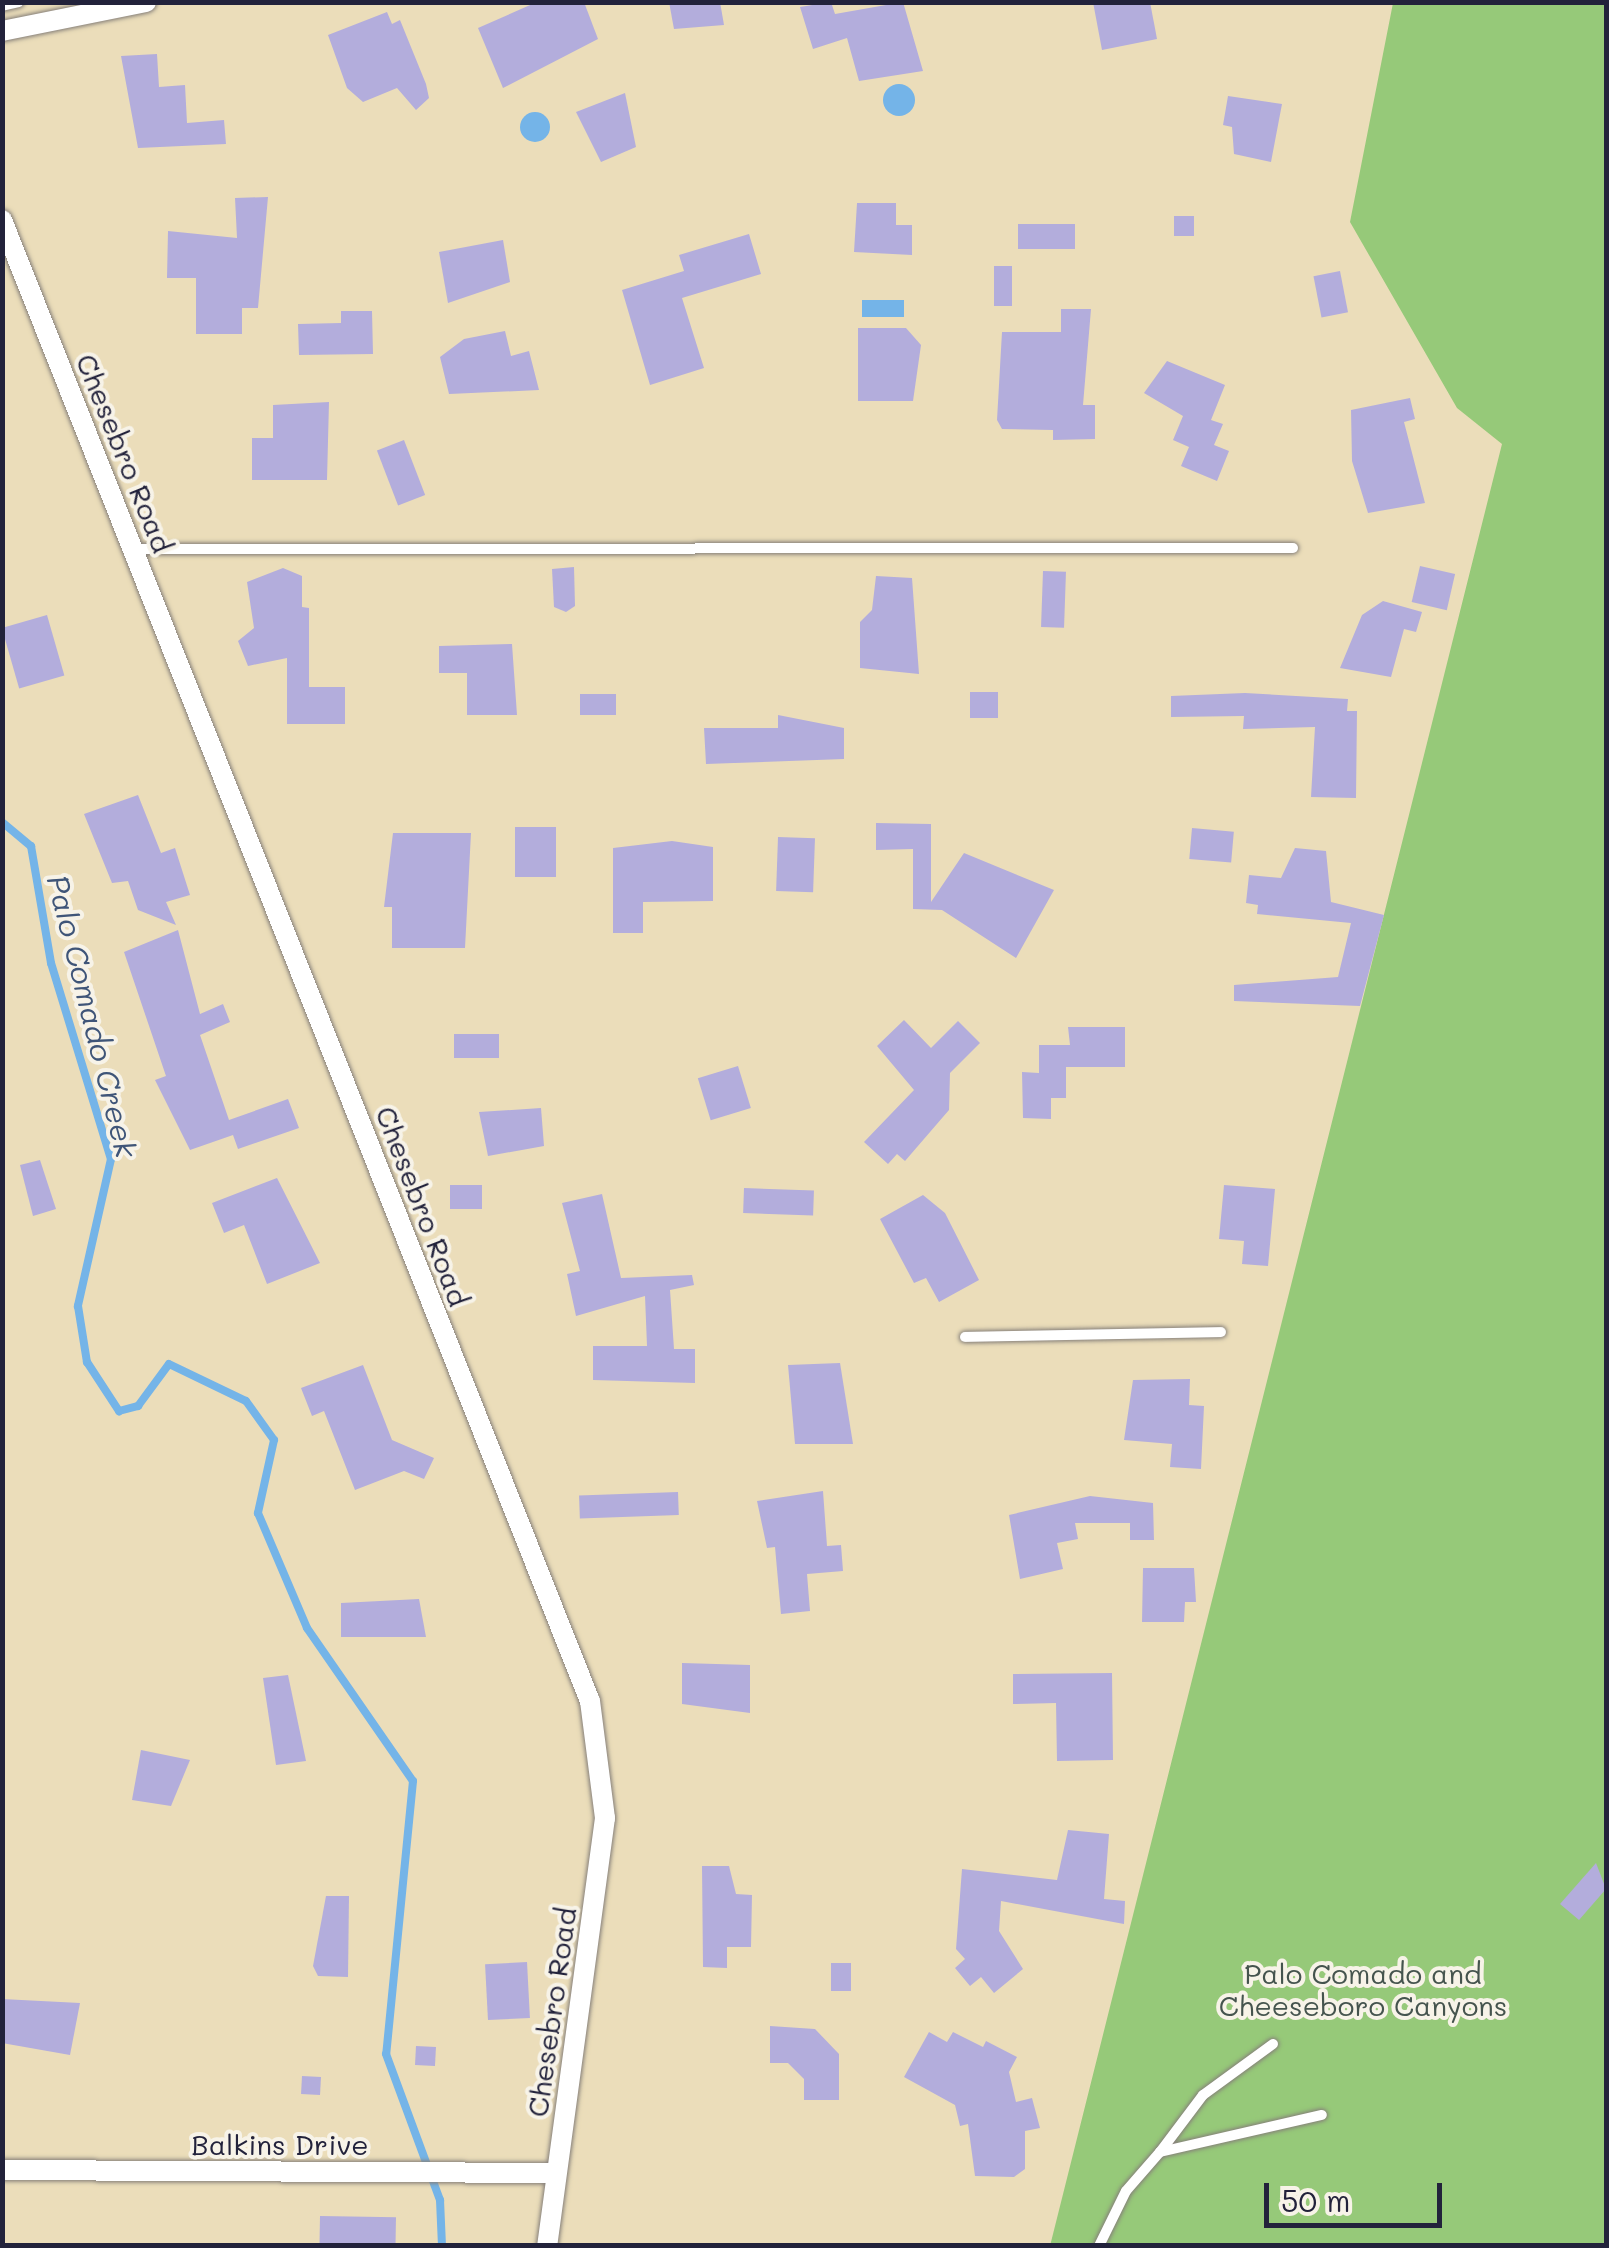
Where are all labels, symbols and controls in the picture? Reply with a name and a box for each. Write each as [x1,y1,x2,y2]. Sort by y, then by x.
street label: Chesebro Road [70,349,180,557]
water label: Palo Comado Creek [40,871,146,1161]
street label: Chesebro Road [369,1101,477,1311]
street label: Chesebro Road [520,1905,582,2119]
park label: Palo Comado and Cheeseboro Canyons [1219,1956,1507,2022]
street label: Balkins Drive [191,2127,369,2161]
scale bar [1269,2163,1446,2225]
text: 50 m [1281,2180,1351,2220]

